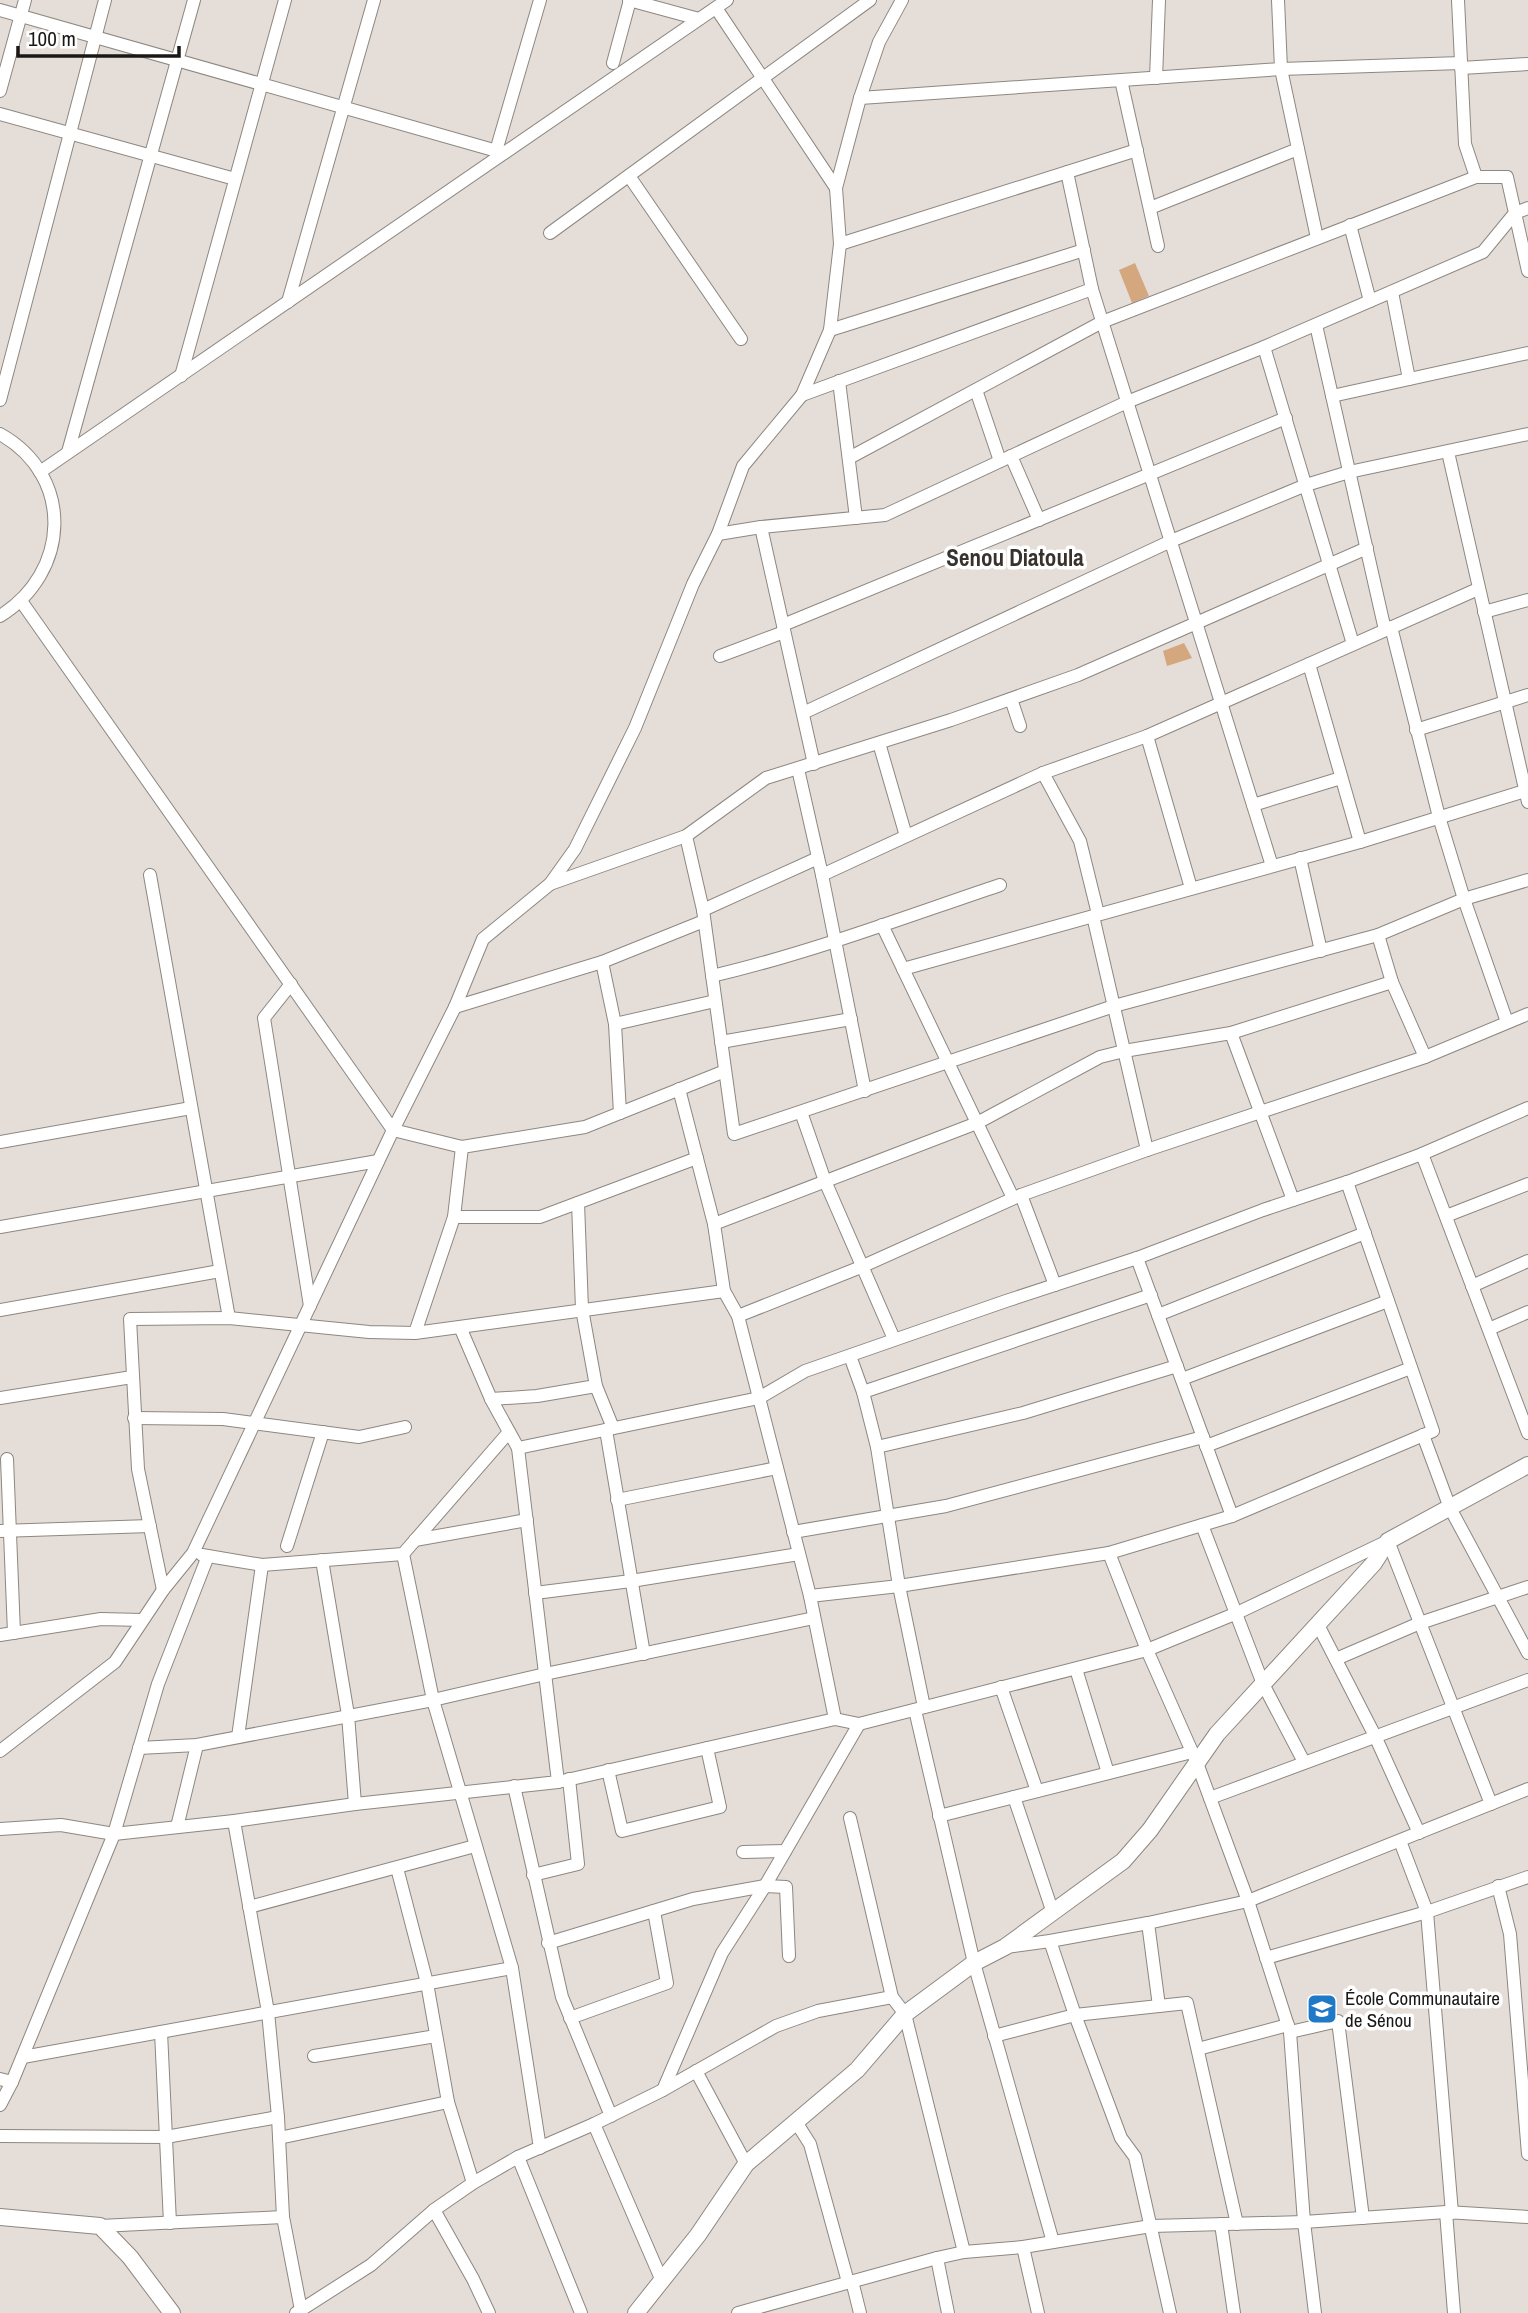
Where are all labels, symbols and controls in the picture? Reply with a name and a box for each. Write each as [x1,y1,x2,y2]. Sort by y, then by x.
scale bar [18,14,178,58]
text: 100 m [28,24,76,53]
district label: Senou Diatoula [946,542,1084,573]
place label: École Communautaire de Sénou [1345,1985,1500,2033]
school or university icon: École Communautaire de Sénou [1305,1992,1339,2026]

